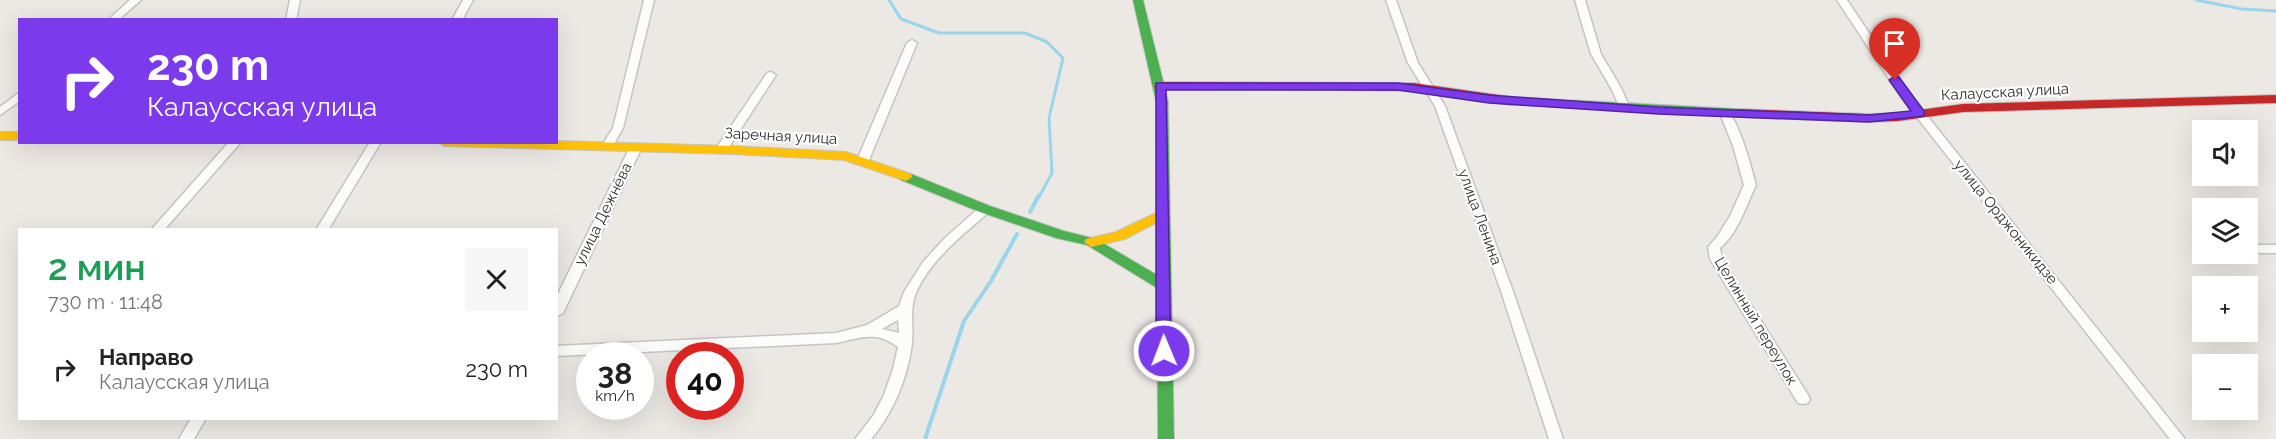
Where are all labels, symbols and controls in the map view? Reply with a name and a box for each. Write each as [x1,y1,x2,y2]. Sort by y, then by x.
pin [1869,18,1920,80]
icon: arrive [1878,27,1911,60]
text: 230 m [147,41,269,90]
icon: right [48,42,126,120]
street label: Калаусская улица [1941,80,2069,104]
text: Калаусская улица [147,91,377,122]
map controls [2192,120,2258,420]
button: sound [2192,120,2258,186]
street label: Заречная улица [724,124,838,148]
street label: улица Орджоникидзе [1950,156,2062,288]
street label: улица Дежнёва [570,160,636,268]
street label: улица Ленина [1454,167,1506,267]
button: layers [2192,198,2258,264]
text: 2 мин [48,246,146,288]
button: close [465,248,528,311]
street label: Целинный переулок [1711,254,1801,388]
button: + [2192,276,2258,342]
text: 730 m · 11:48 [48,290,163,314]
position arrow [1132,319,1196,383]
speed limit sign: 40 [666,342,744,420]
text: Направо [99,344,193,370]
icon: right [48,353,81,386]
button: − [2192,354,2258,420]
text: 230 m [465,356,528,382]
text: 38 [598,356,632,391]
text: Калаусская улица [99,370,270,394]
text: km/h [595,387,635,405]

